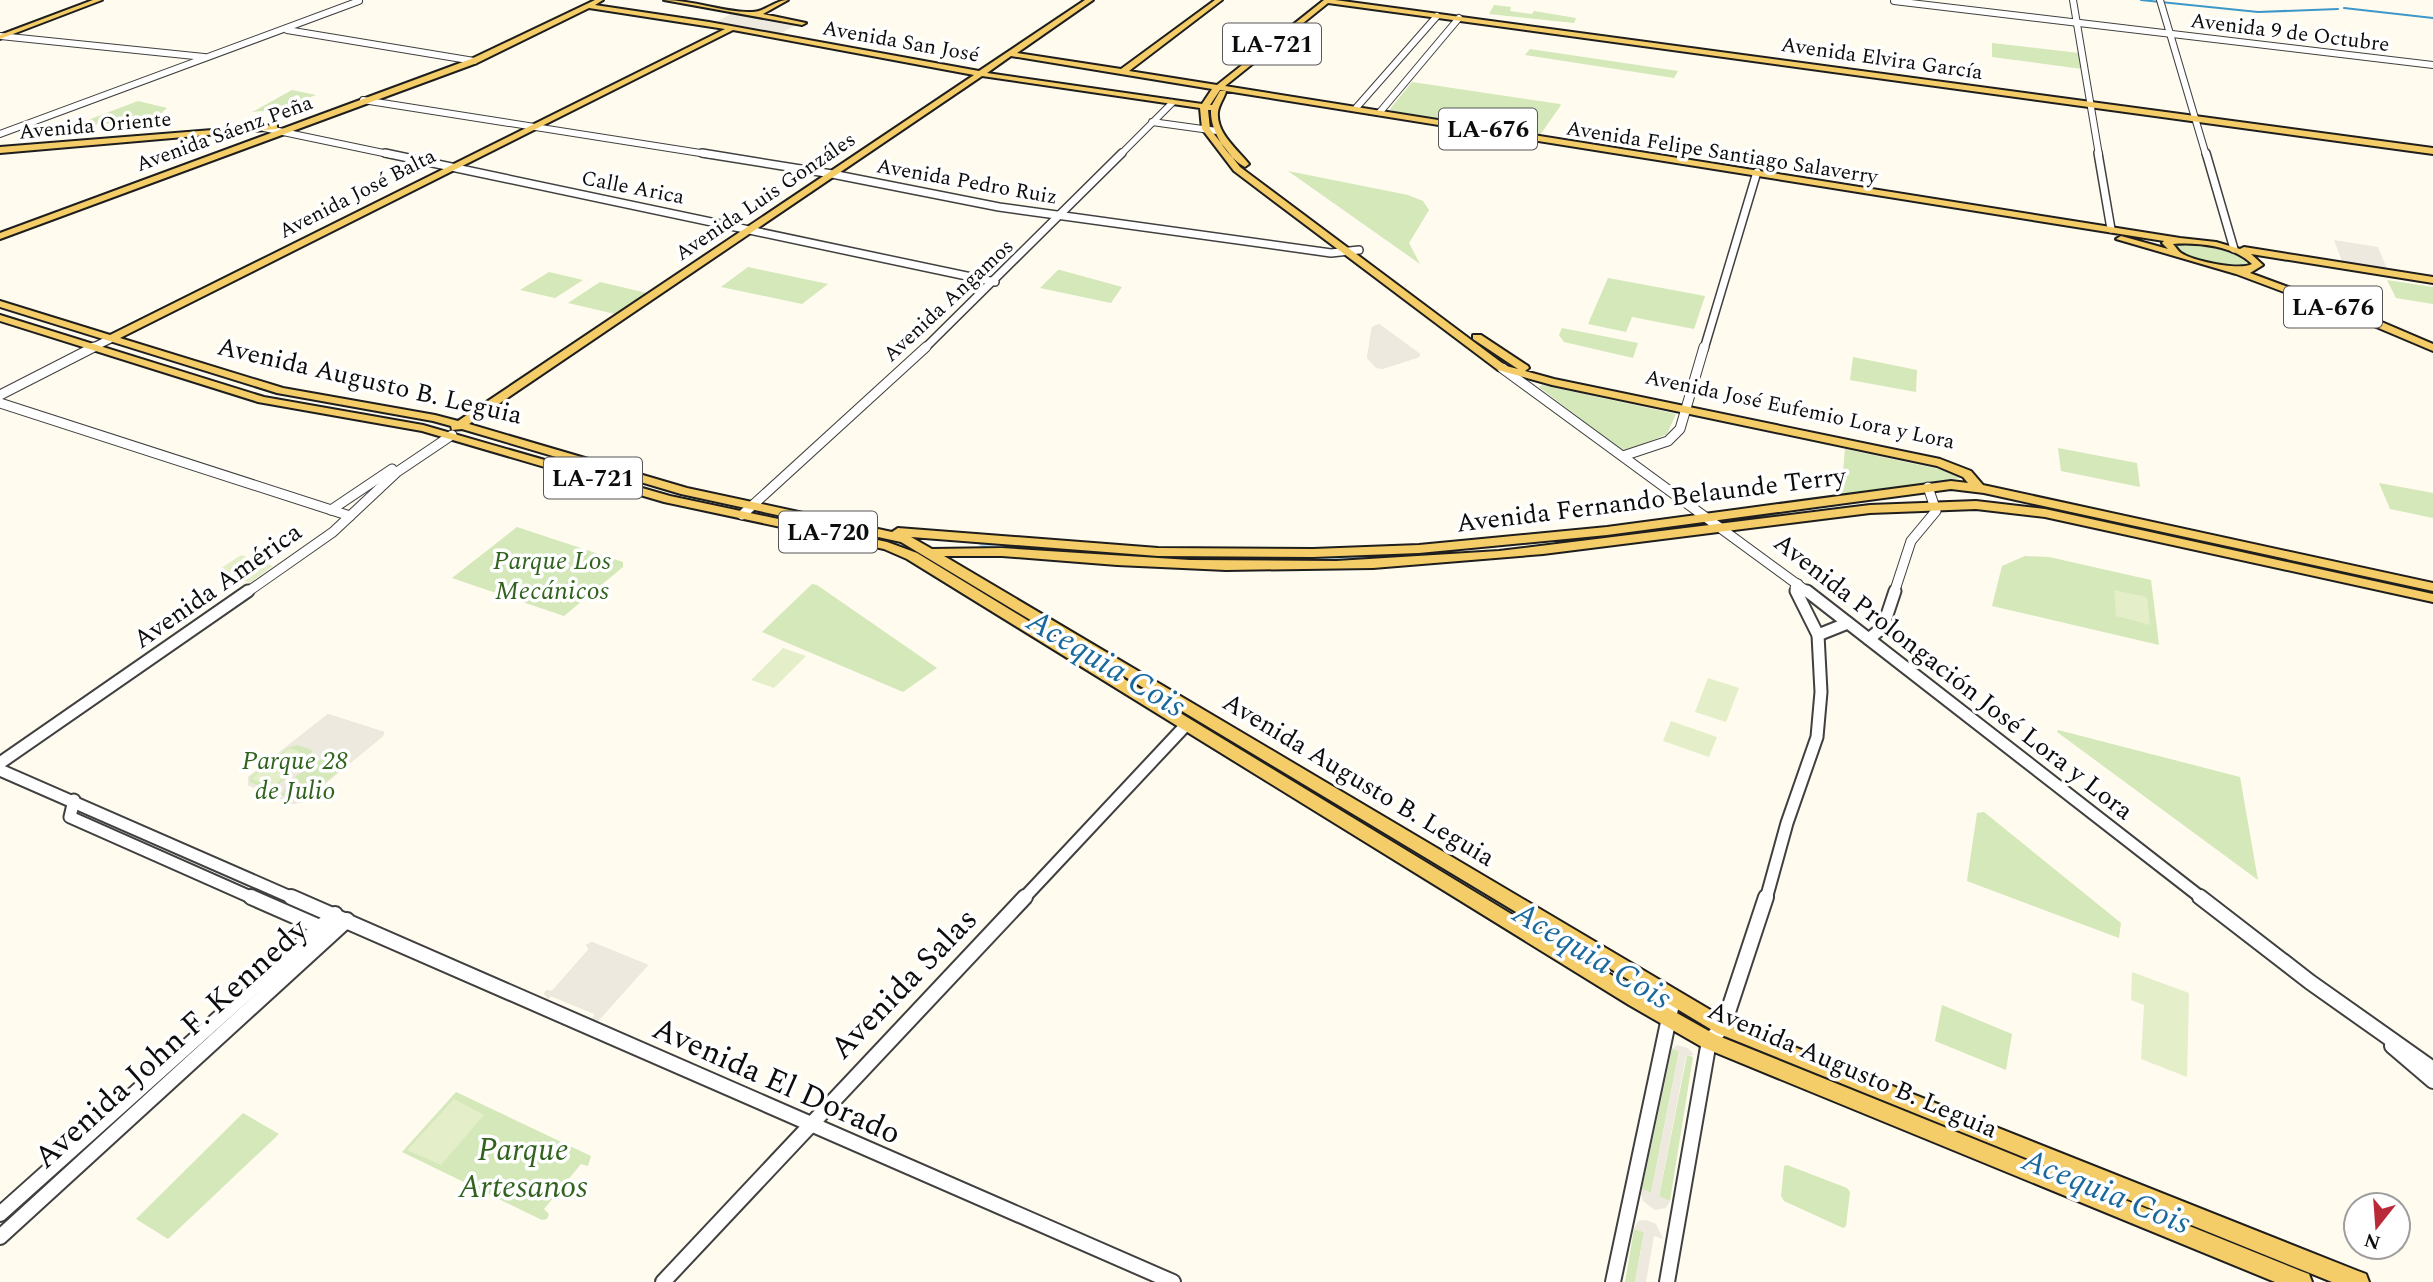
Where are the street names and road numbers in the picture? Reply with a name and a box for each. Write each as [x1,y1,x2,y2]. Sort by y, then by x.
street label: Avenida 9 de Octubre [2188,5,2391,61]
street label: Avenida San José [820,12,982,72]
road number: LA-721 [1223,24,1321,64]
street label: Avenida Elvira García [1779,29,1985,89]
street label: Avenida Sáenz Peña [131,87,318,181]
street label: Avenida Oriente [18,103,173,149]
road number: LA-676 [1439,108,1537,149]
street label: Avenida Felipe Santiago Salaverry [1564,113,1881,194]
street label: Avenida Luis Gonzáles [669,124,863,269]
street label: Avenida José Balta [273,140,442,247]
street label: Avenida Pedro Ruiz [874,150,1060,214]
street label: Calle Arica [579,162,688,214]
street label: Avenida Angamos [876,231,1021,370]
road number: LA-676 [2284,286,2382,328]
street label: Avenida Augusto B. Leguia [213,326,527,436]
street label: Avenida José Eufemio Lora y Lora [1642,361,1958,459]
street label: Avenida Fernando Belaunde Terry [1454,456,1850,544]
road number: LA-721 [544,458,642,499]
street label: Avenida América [125,512,311,659]
road number: LA-720 [779,512,877,552]
street label: Avenida Prolongación José Lora y Lora [1765,523,2142,831]
street label: Avenida Augusto B. Leguia [1214,682,1503,877]
street label: Avenida Salas [819,897,990,1071]
street label: Avenida John F. Kennedy [23,906,321,1181]
street label: Avenida Augusto B. Leguia [1701,991,2004,1149]
street label: Avenida El Dorado [644,1005,909,1158]

